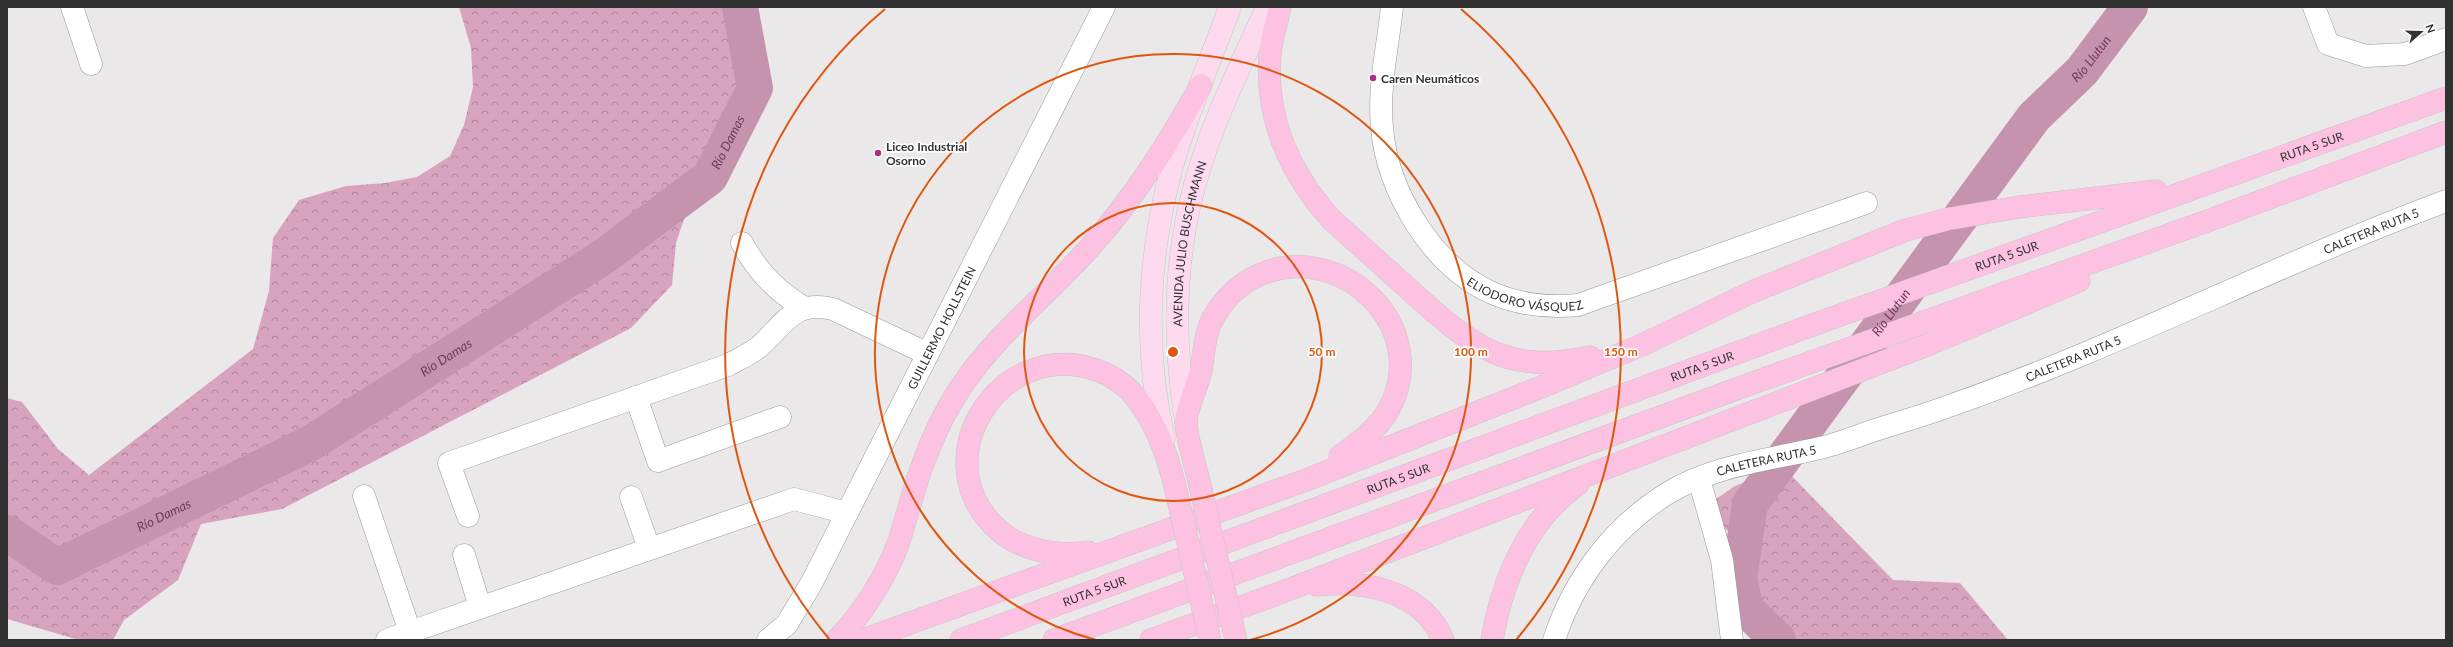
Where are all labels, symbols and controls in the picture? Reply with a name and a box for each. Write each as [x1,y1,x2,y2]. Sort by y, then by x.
north arrow [2401,12,2441,52]
text: N [2423,22,2438,35]
water label: Río Llutun [2068,32,2114,85]
place label: Caren Neumáticos [1381,71,1479,86]
marker: Caren Neumáticos [1368,73,1378,83]
water label: Río Damas [707,113,748,172]
street label: RUTA 5 SUR [2278,128,2346,164]
place label: Liceo Industrial Osorno [886,139,967,168]
marker: Liceo Industrial Osorno [873,148,883,158]
street label: AVENIDA JULIO BUSCHMANN [1170,159,1209,327]
street label: CALETERA RUTA 5 [2321,204,2421,257]
street label: RUTA 5 SUR [1973,237,2041,274]
street label: GUILLERMO HOLLSTEIN [904,264,979,392]
street label: ELIODORO VÁSQUEZ [1464,273,1585,314]
water label: Río Llutun [1868,285,1913,339]
street label: CALETERA RUTA 5 [2023,332,2123,384]
water label: Río Damas [417,335,475,379]
text: 50 m [1309,344,1335,359]
text: 100 m [1454,344,1488,359]
text: 150 m [1604,344,1638,359]
centre of rings [1166,345,1180,359]
street label: RUTA 5 SUR [1668,347,1736,384]
street label: CALETERA RUTA 5 [1714,442,1818,479]
street label: RUTA 5 SUR [1364,460,1432,497]
water label: Río Damas [134,495,193,535]
street label: RUTA 5 SUR [1060,572,1128,609]

